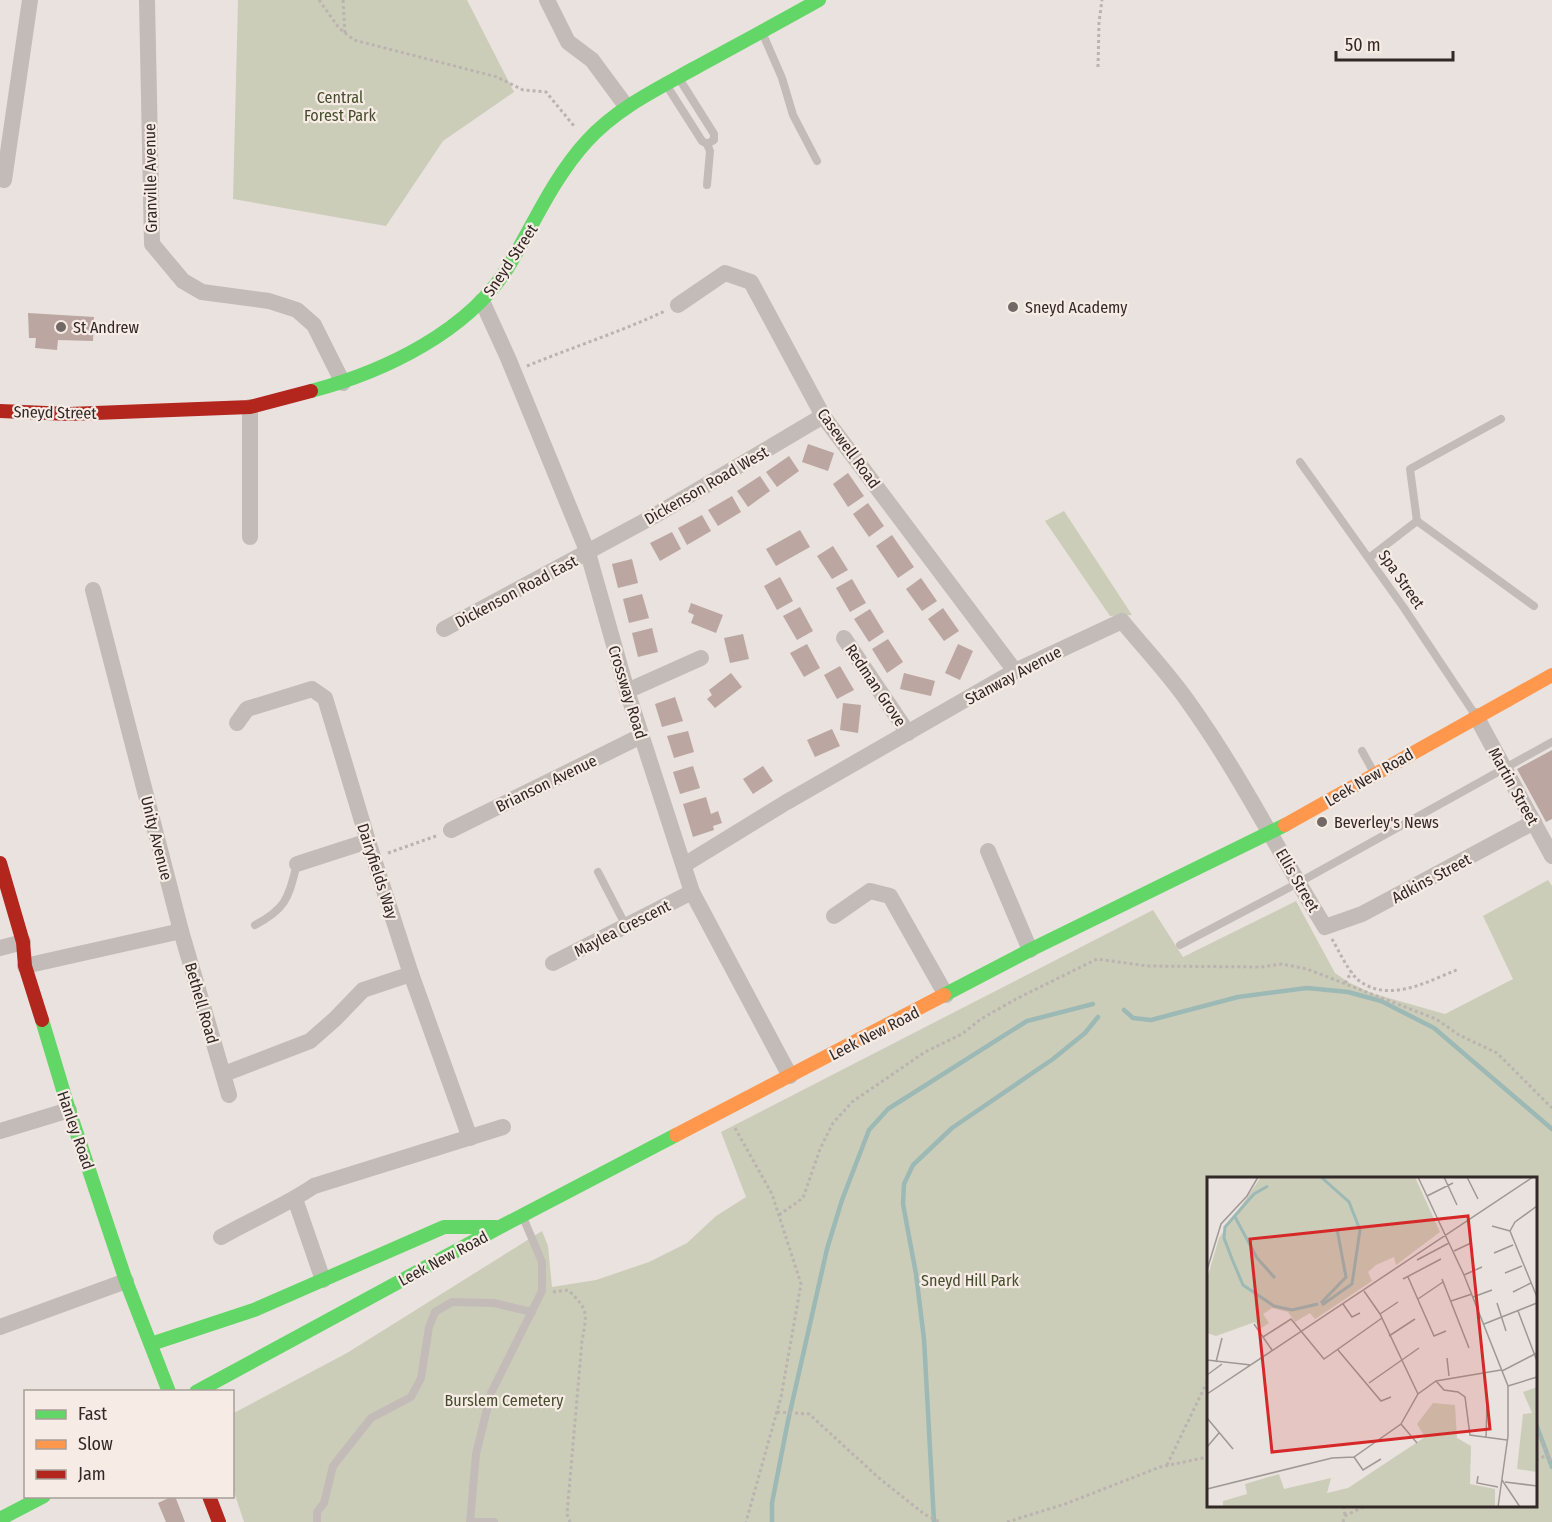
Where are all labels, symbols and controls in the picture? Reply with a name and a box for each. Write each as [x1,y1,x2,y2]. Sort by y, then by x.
scale bar [1336,24,1453,62]
text: 50 m [1345,34,1381,56]
park label: Central Forest Park [304,88,377,125]
street label: Granville Avenue [140,123,161,233]
street label: Sneyd Street [479,220,542,300]
place label: Sneyd Academy [1025,298,1128,317]
marker: Sneyd Academy [1006,300,1020,314]
place label: St Andrew [73,318,139,337]
marker: St Andrew [54,320,68,334]
street label: Sneyd Street [13,402,97,423]
street label: Casewell Road [813,405,884,492]
street label: Dickenson Road West [641,442,772,529]
street label: Spa Street [1375,546,1429,613]
street label: Dickenson Road East [452,551,581,632]
street label: Redman Grove [841,641,910,730]
street label: Stanway Avenue [962,642,1065,709]
street label: Crossway Road [604,643,651,741]
street label: Martin Street [1485,744,1543,829]
street label: Leek New Road [1322,745,1417,810]
street label: Brianson Avenue [493,751,600,816]
street label: Unity Avenue [137,794,176,882]
place label: Beverley's News [1334,813,1439,832]
marker: Beverley's News [1315,815,1329,829]
street label: Dairyfields Way [353,821,402,922]
street label: Ellis Street [1272,845,1324,916]
street label: Adkins Street [1388,849,1475,907]
street label: Maylea Crescent [571,896,674,961]
street label: Bethell Road [181,960,222,1046]
street label: Leek New Road [826,1003,923,1064]
street label: Hanley Road [53,1088,98,1172]
inset map [1207,1177,1537,1507]
street label: Leek New Road [395,1227,491,1290]
park label: Sneyd Hill Park [921,1271,1020,1290]
legend [24,1390,234,1498]
park label: Burslem Cemetery [445,1391,564,1410]
text: Fast [78,1403,107,1425]
text: Slow [78,1433,113,1455]
text: Jam [78,1463,106,1485]

